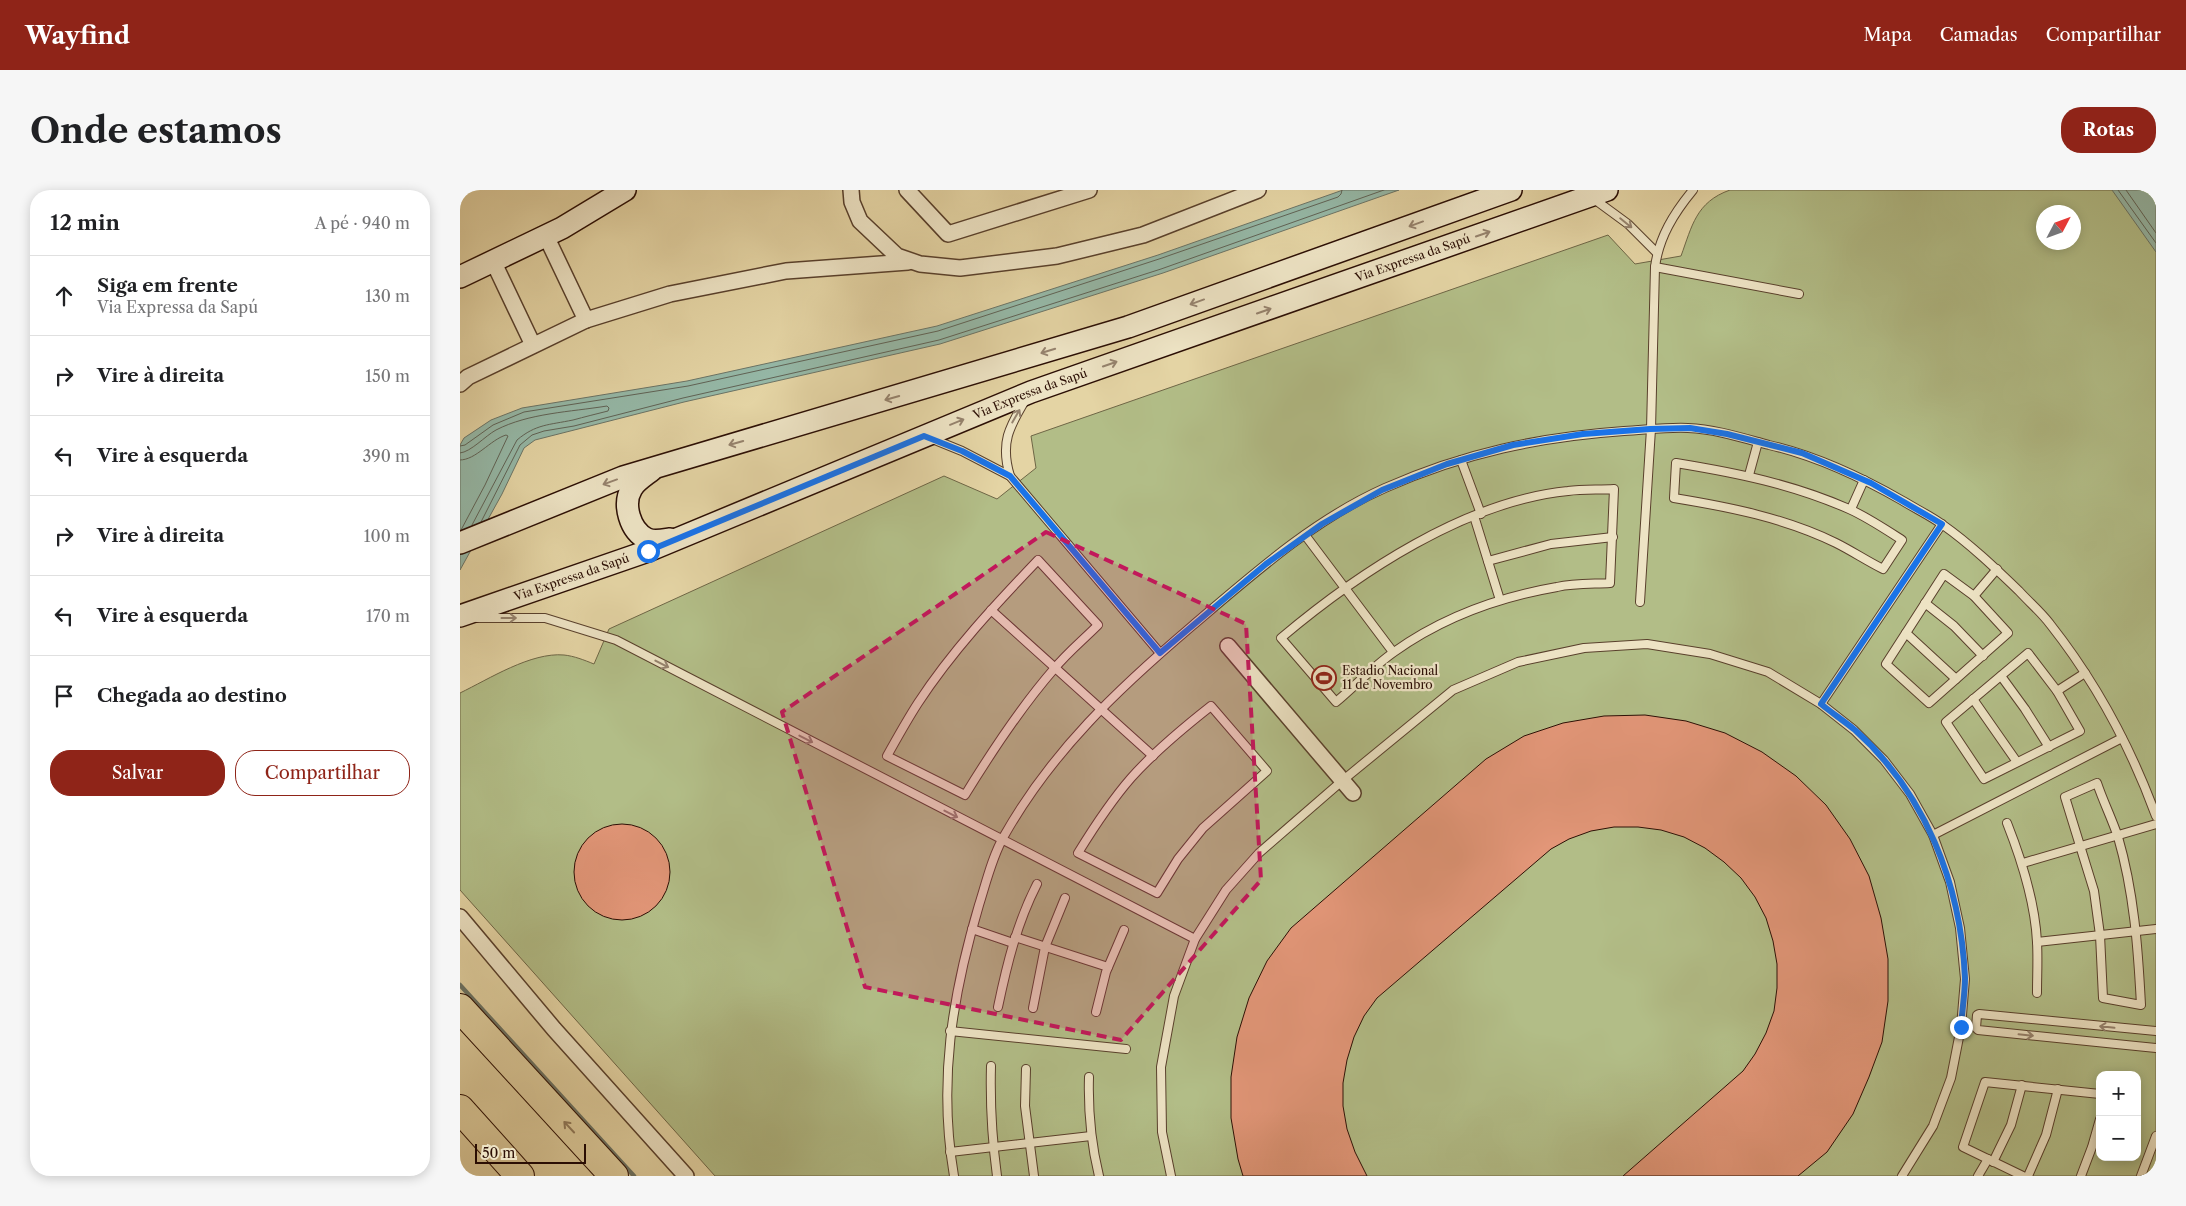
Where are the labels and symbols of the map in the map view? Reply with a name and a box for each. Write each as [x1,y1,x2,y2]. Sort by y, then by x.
north arrow [2036,205,2081,250]
one-way arrow [1619,217,1632,228]
one-way arrow [1409,220,1424,229]
one-way arrow [1475,229,1490,238]
street label: Via Expressa da Sapú [1352,230,1473,285]
one-way arrow [1190,298,1205,307]
one-way arrow [1256,306,1271,315]
one-way arrow [1040,347,1056,357]
one-way arrow [1102,359,1118,368]
street label: Via Expressa da Sapú [970,365,1089,423]
one-way arrow [884,394,900,404]
one-way arrow [1012,409,1022,424]
one-way arrow [950,416,965,425]
one-way arrow [728,439,744,449]
one-way arrow [603,478,618,487]
route start [637,540,660,563]
street label: Via Expressa da Sapú [511,550,632,604]
one-way arrow [500,613,516,623]
one-way arrow [654,660,669,669]
place label: Estadio Nacional 11 de Novembro [1342,663,1439,692]
sports icon: Estadio Nacional 11 de Novembro [1311,665,1337,691]
one-way arrow [799,734,814,744]
one-way arrow [943,809,958,819]
route end [1950,1016,1973,1039]
one-way arrow [2100,1022,2116,1032]
one-way arrow [2018,1030,2034,1040]
one-way arrow [563,1121,575,1134]
scale bar [475,1141,586,1164]

